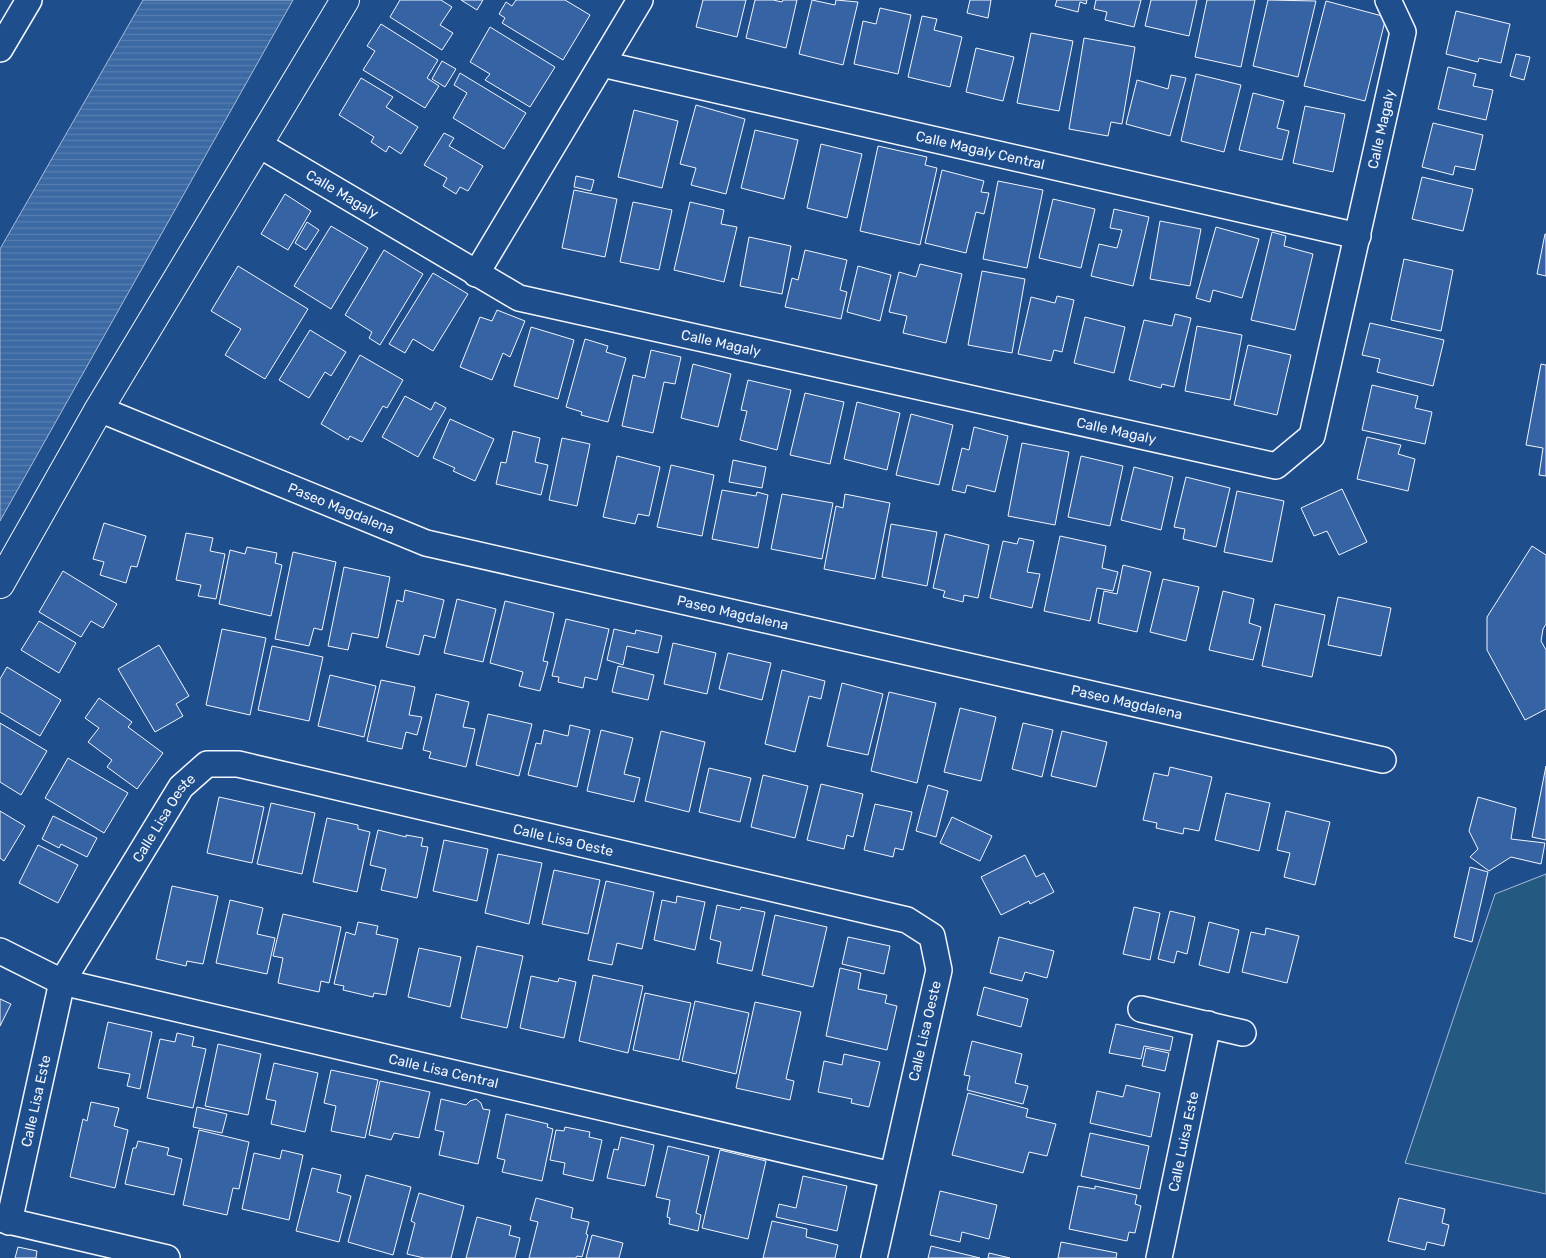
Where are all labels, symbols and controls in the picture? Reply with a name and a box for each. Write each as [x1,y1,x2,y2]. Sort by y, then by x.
street label: Calle Magaly [1364,87,1398,171]
street label: Calle Magaly Central [914,127,1046,173]
street label: Calle Magaly [303,166,382,222]
street label: Calle Magaly [680,326,763,360]
street label: Calle Magaly [1075,413,1158,448]
street label: Paseo Magdalena [286,479,397,538]
street label: Paseo Magdalena [675,592,790,633]
street label: Paseo Magdalena [1069,681,1184,723]
street label: Calle Lisa Oeste [129,770,199,865]
street label: Calle Lisa Oeste [511,820,615,860]
street label: Calle Lisa Oeste [905,979,945,1083]
street label: Calle Lisa Central [387,1050,500,1092]
street label: Calle Lisa Este [17,1053,54,1148]
street label: Calle Luisa Este [1165,1090,1202,1193]

